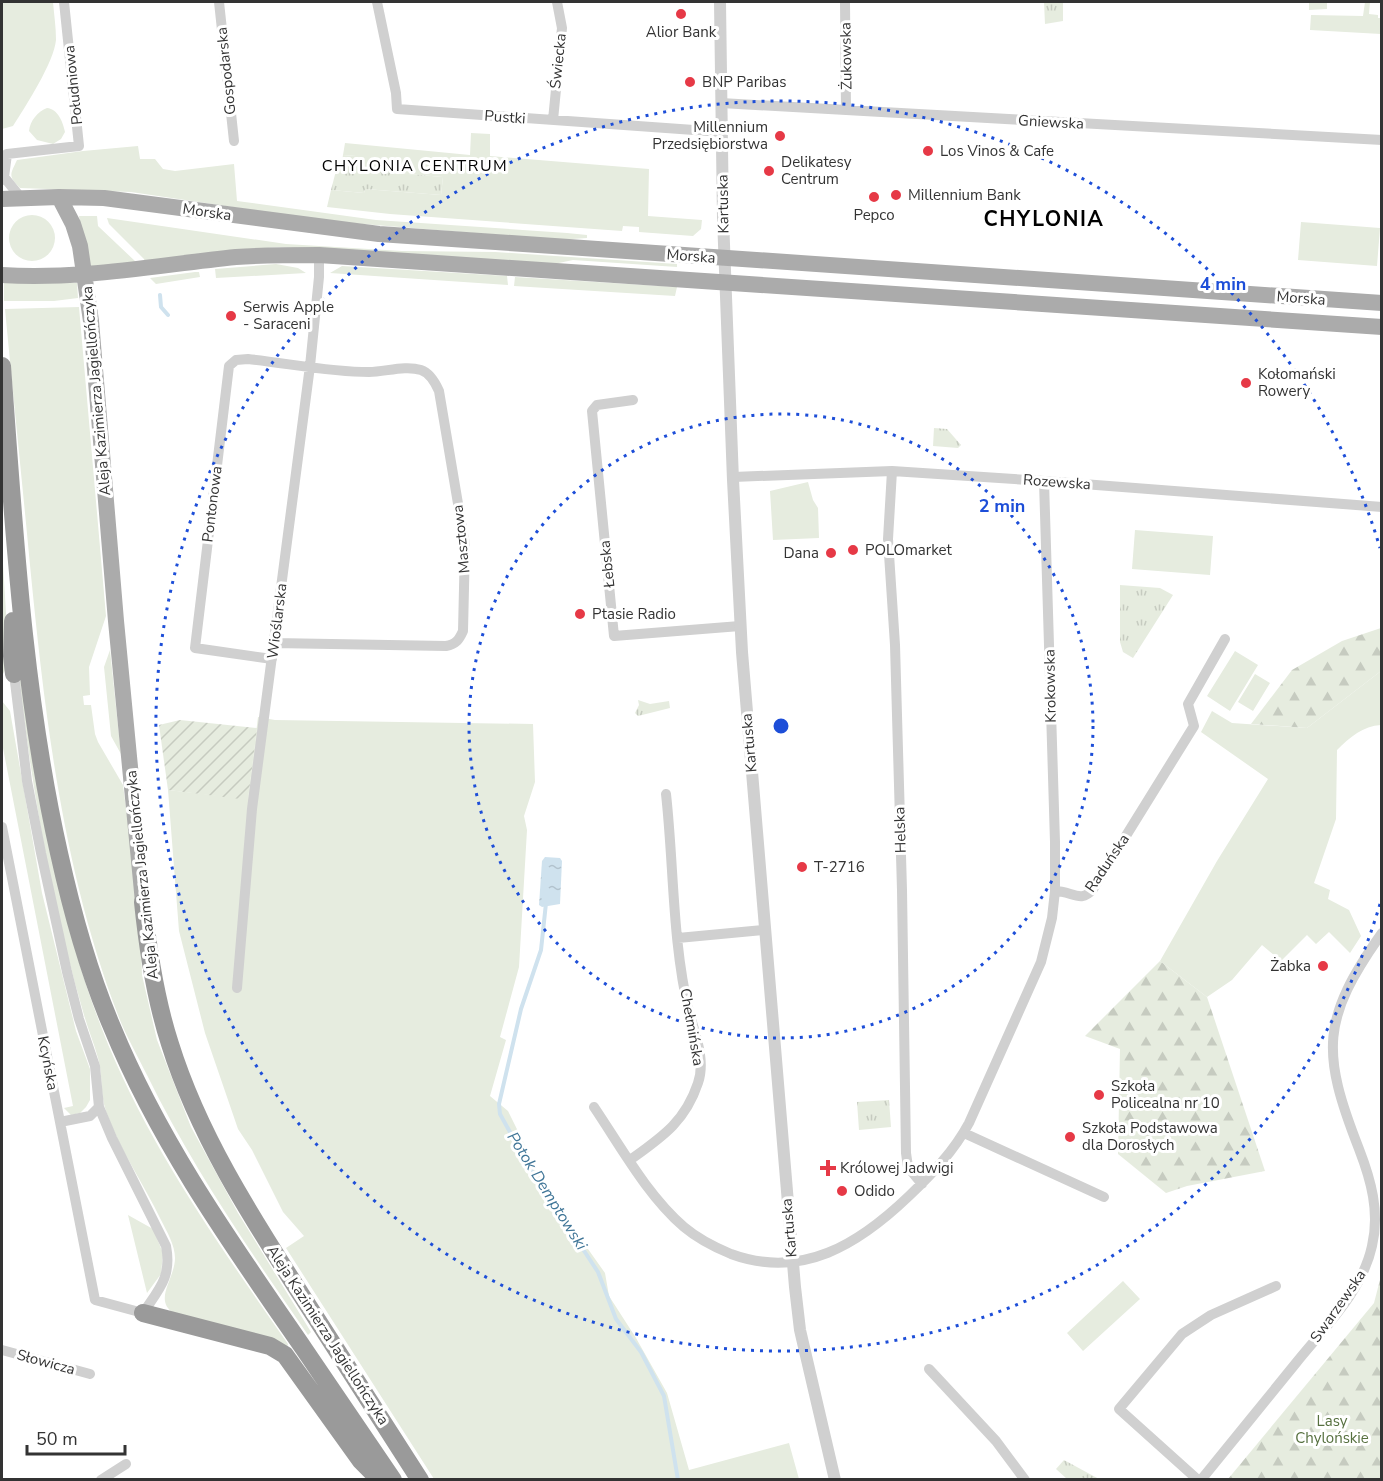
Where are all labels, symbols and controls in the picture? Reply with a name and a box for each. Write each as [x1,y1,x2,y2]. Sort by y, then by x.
marker: Alior Bank [674,7,688,21]
place label: Alior Bank [646,22,717,42]
street label: Żukowska [835,22,857,90]
street label: Gospodarska [211,26,241,116]
street label: Świecka [544,32,571,90]
street label: Południowa [59,44,87,126]
place label: BNP Paribas [702,72,786,92]
marker: BNP Paribas [683,75,697,89]
street label: Pustki [484,106,526,128]
street label: Gniewska [1018,110,1084,134]
place label: Millennium Przedsiębiorstwa [652,117,768,154]
marker: Millennium Przedsiębiorstwa [773,129,787,143]
place label: Los Vinos & Cafe [940,141,1054,161]
marker: Los Vinos & Cafe [921,144,935,158]
place label: Delikatesy Centrum [781,152,852,189]
district label: CHYLONIA CENTRUM [322,155,508,177]
marker: Delikatesy Centrum [762,164,776,178]
street label: Kartuska [712,174,734,234]
place label: Millennium Bank [908,185,1021,205]
marker: Millennium Bank [889,188,903,202]
marker: Pepco [867,190,881,204]
street label: Morska [181,199,233,225]
place label: Pepco [853,205,895,225]
district label: CHYLONIA [984,205,1104,233]
street label: Morska [666,244,716,268]
text: 4 min [1200,272,1246,296]
street label: Aleja Kazimierza Jagiellończyka [77,285,115,497]
street label: Morska [1276,286,1326,310]
place label: Serwis Apple - Saraceni [243,297,334,334]
marker: Serwis Apple - Saraceni [224,309,238,323]
place label: Kołomański Rowery [1258,364,1336,401]
marker: Kołomański Rowery [1239,376,1253,390]
street label: Pontonowa [197,465,227,543]
street label: Rozewska [1022,470,1092,494]
text: 2 min [979,494,1025,518]
street label: Masztowa [447,504,475,574]
street label: Łebska [595,539,620,590]
place label: POLOmarket [865,540,952,560]
place label: Dana [783,543,819,563]
marker: POLOmarket [846,543,860,557]
marker: Dana [824,546,838,560]
street label: Wioślarska [262,582,292,660]
place label: Ptasie Radio [592,604,676,624]
marker: Ptasie Radio [573,607,587,621]
street label: Krokowska [1039,649,1061,723]
street label: Kartuska [736,713,762,773]
centre of rings [771,716,791,736]
street label: Aleja Kazimierza Jagiellończyka [121,769,163,981]
street label: Helska [889,806,911,854]
street label: Raduńska [1080,830,1134,896]
place label: T-2716 [814,857,865,877]
marker: T-2716 [795,860,809,874]
place label: Żabka [1270,956,1311,976]
marker: Żabka [1316,959,1330,973]
street label: Chełmińska [675,987,709,1067]
street label: Kcyńska [33,1034,63,1092]
place label: Szkoła Policealna nr 10 [1111,1076,1220,1113]
marker: Szkoła Policealna nr 10 [1092,1088,1106,1102]
place label: Szkoła Podstawowa dla Dorosłych [1082,1118,1218,1155]
water label: Potok Demptowski [502,1128,592,1255]
marker: Szkoła Podstawowa dla Dorosłych [1063,1130,1077,1144]
place label: Królowej Jadwigi [840,1158,953,1178]
marker: Królowej Jadwigi [821,1161,835,1175]
place label: Odido [854,1181,895,1201]
marker: Odido [835,1184,849,1198]
street label: Kartuska [776,1198,802,1258]
street label: Aleja Kazimierza Jagiellończyka [262,1241,394,1429]
street label: Swarzewska [1306,1266,1370,1346]
street label: Słowicza [15,1345,77,1379]
park label: Lasy Chylońskie [1295,1411,1369,1448]
scale bar [27,1418,124,1456]
text: 50 m [36,1427,78,1451]

